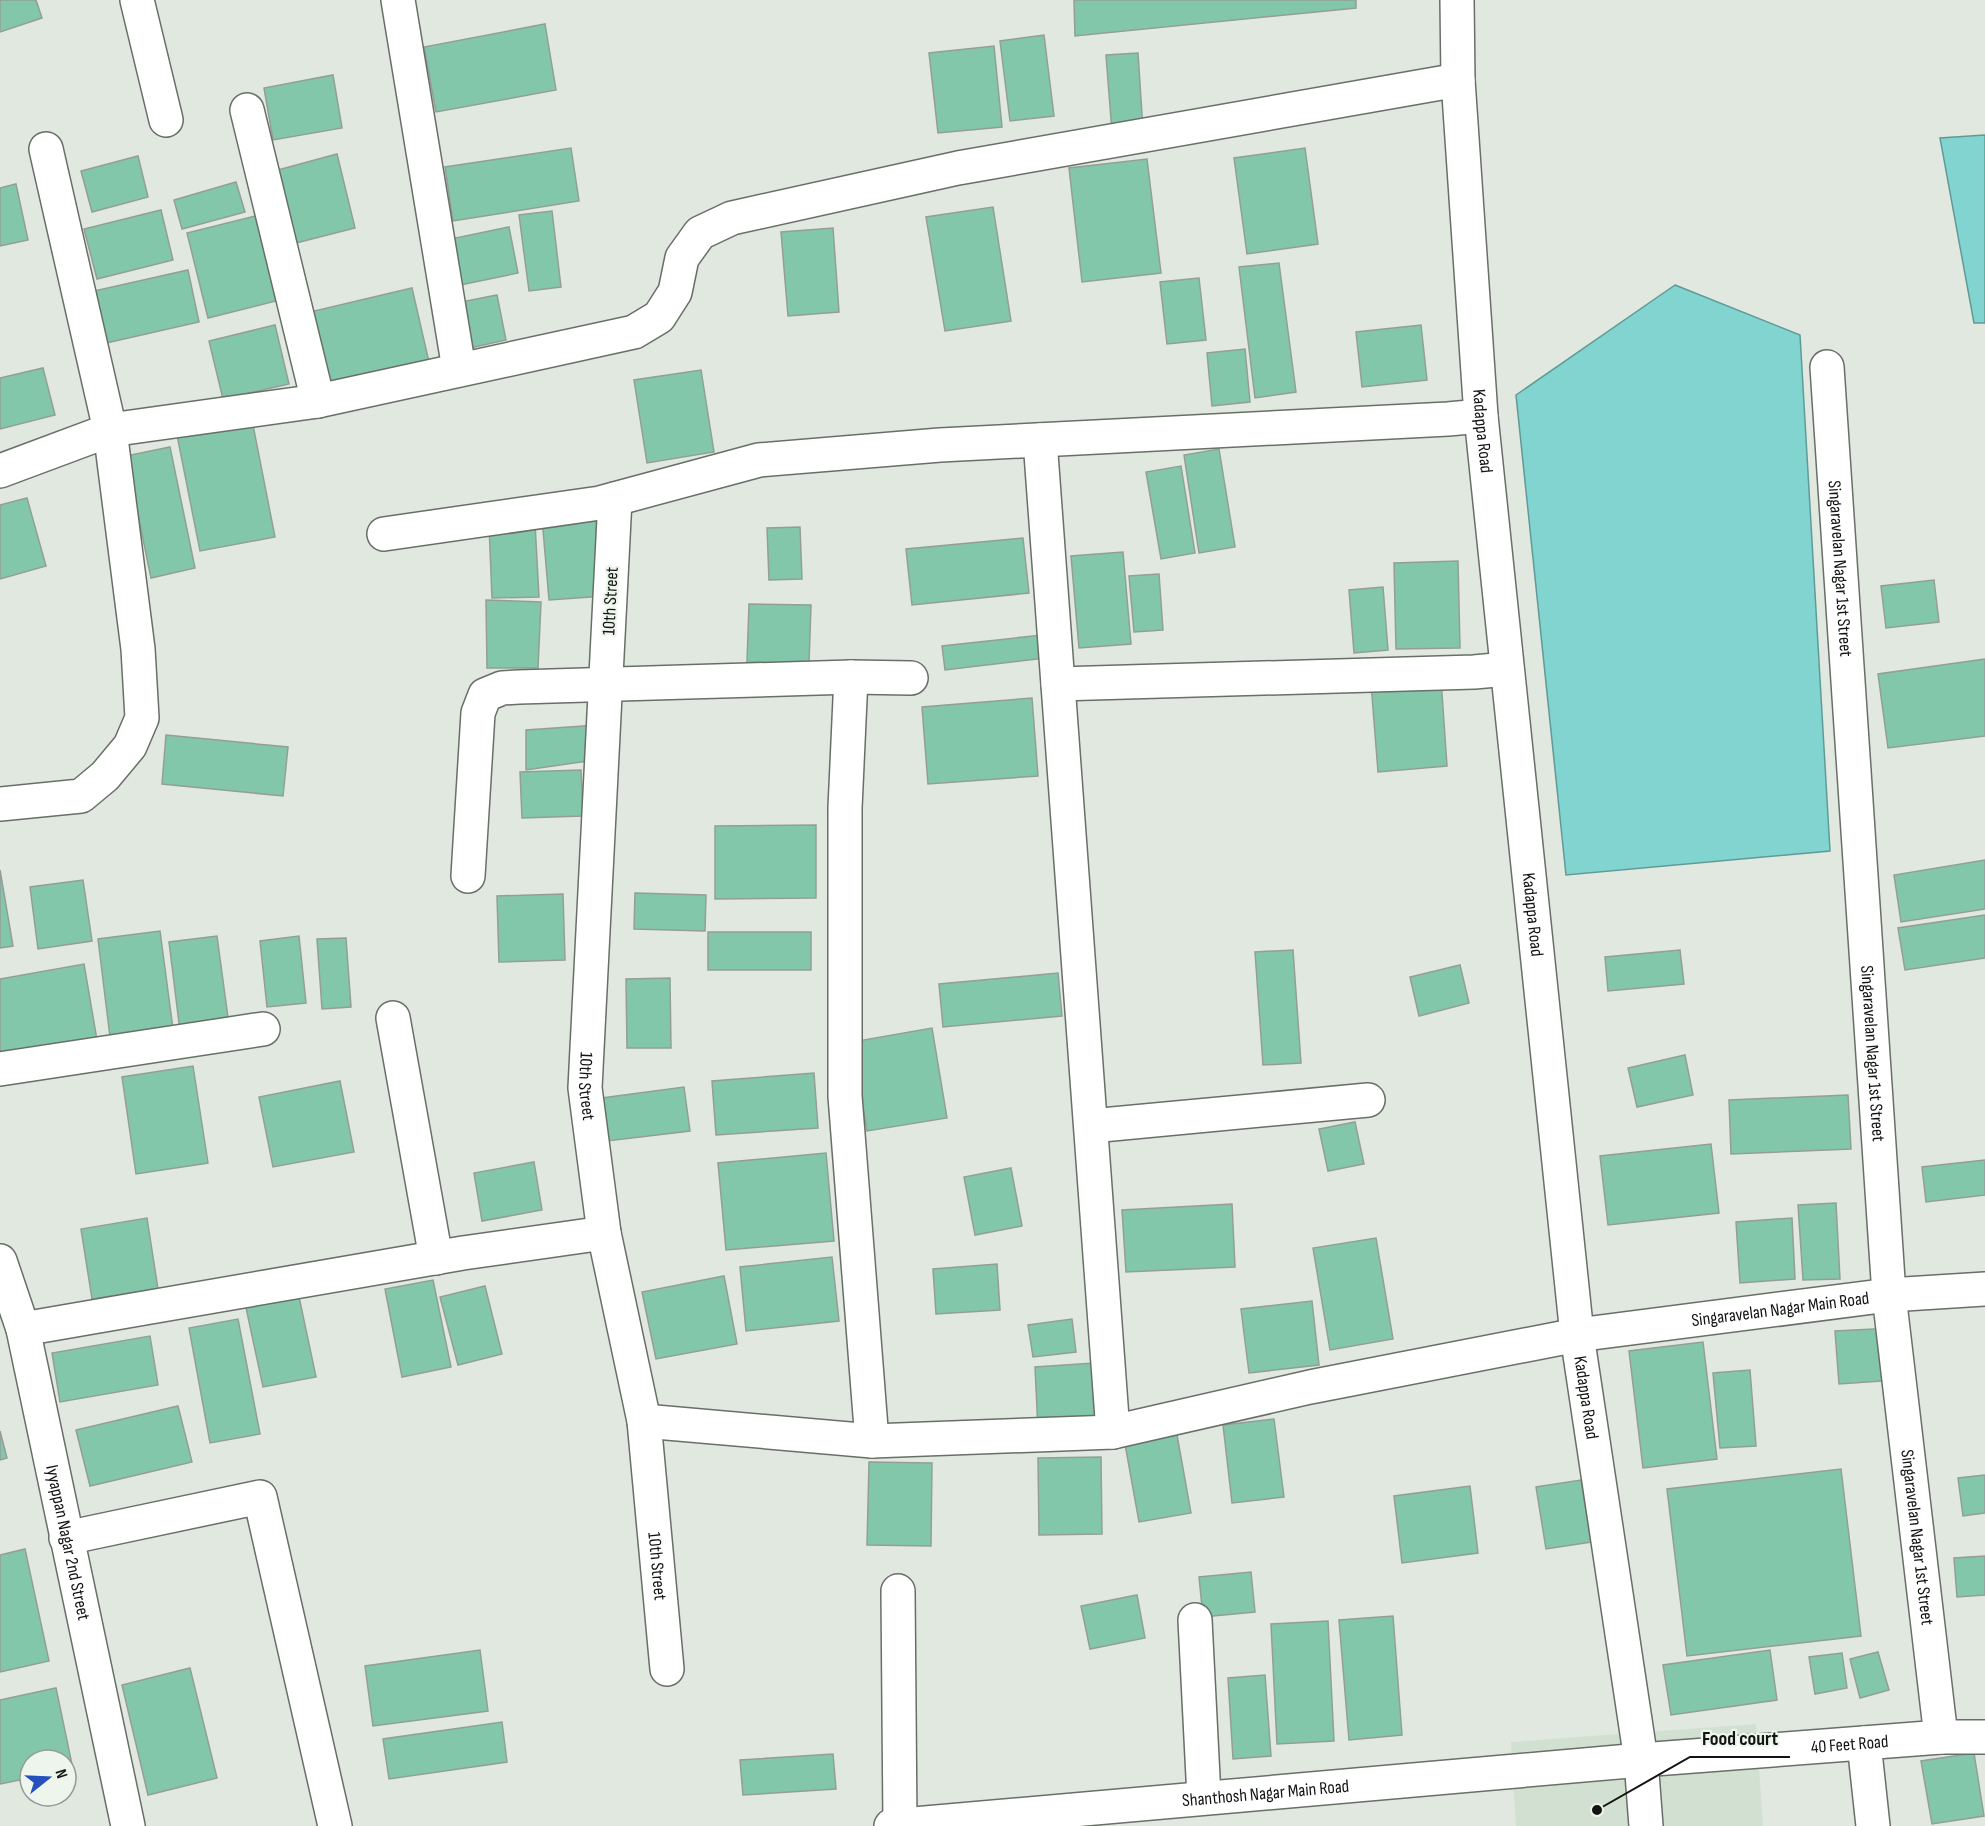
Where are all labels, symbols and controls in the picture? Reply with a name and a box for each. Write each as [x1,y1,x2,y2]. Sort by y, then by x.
street label: Kadappa Road [1468,389,1497,474]
street label: Singaravelan Nagar 1st Street [1824,480,1856,658]
street label: 10th Street [598,566,623,636]
street label: Kadappa Road [1518,872,1547,957]
street label: Singaravelan Nagar 1st Street [1856,965,1889,1143]
street label: 10th Street [574,1051,599,1122]
street label: Singaravelan Nagar Main Road [1690,1288,1870,1331]
street label: Kadappa Road [1569,1354,1603,1441]
street label: Singaravelan Nagar 1st Street [1896,1448,1938,1627]
street label: Iyyappan Nagar 2nd Street [41,1463,94,1623]
street label: 10th Street [643,1531,671,1602]
callout: Food court [1690,1719,1790,1757]
text: Food court [1702,1727,1778,1751]
street label: 40 Feet Road [1810,1731,1889,1758]
north arrow [18,1748,78,1808]
text: N [50,1767,71,1781]
street label: Shanthosh Nagar Main Road [1181,1776,1350,1811]

